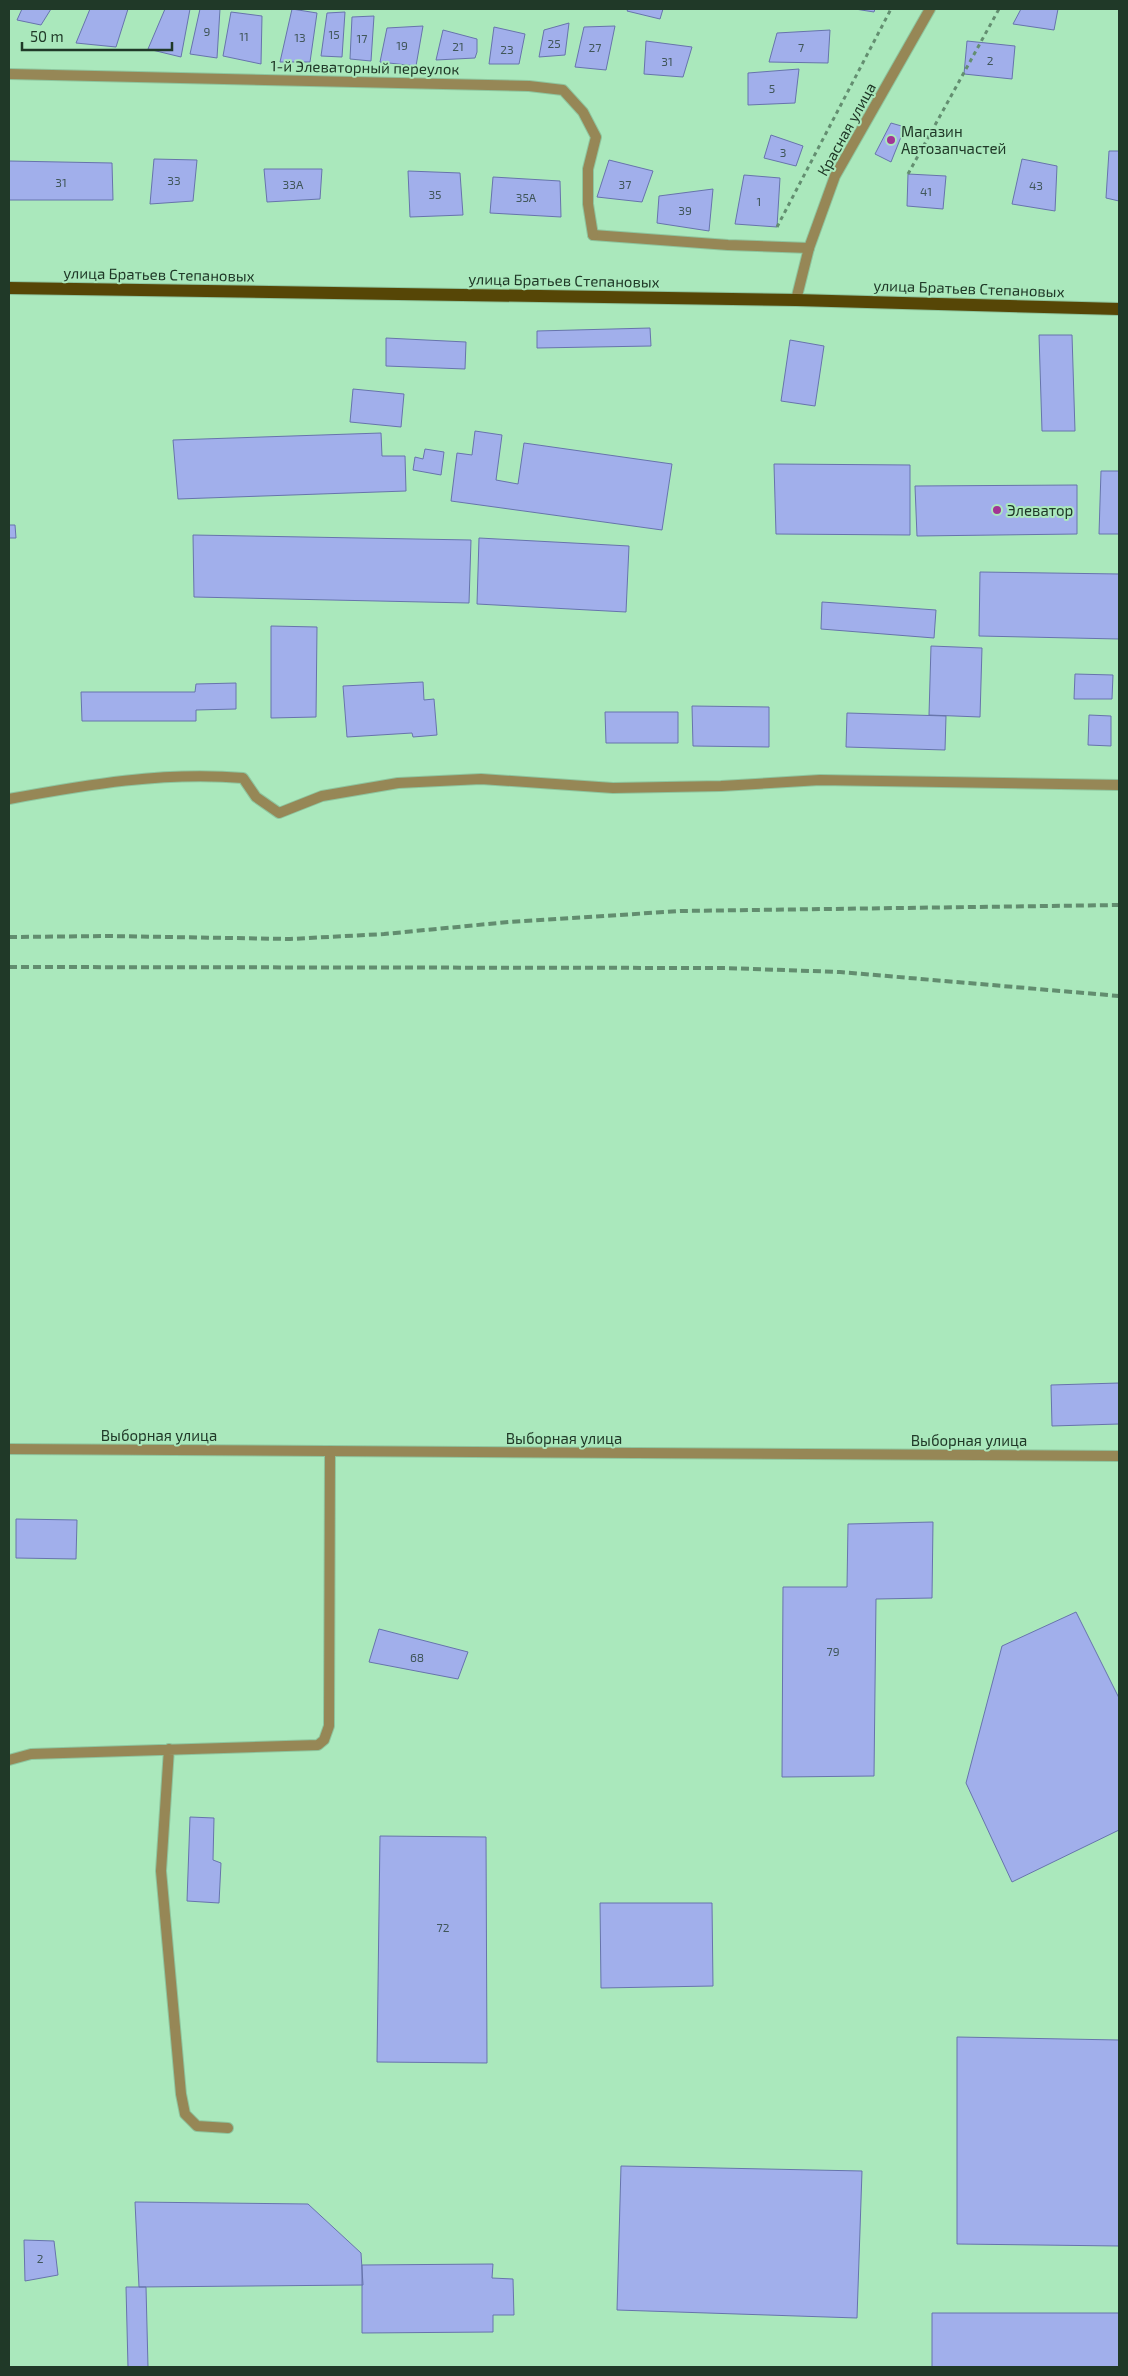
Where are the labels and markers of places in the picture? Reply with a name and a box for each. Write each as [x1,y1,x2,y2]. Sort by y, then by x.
place label: Магазин Автозапчастей [901,122,1006,157]
marker: Магазин Автозапчастей [885,134,897,146]
place label: Элеватор [1007,501,1073,519]
marker: Элеватор [991,504,1003,516]

